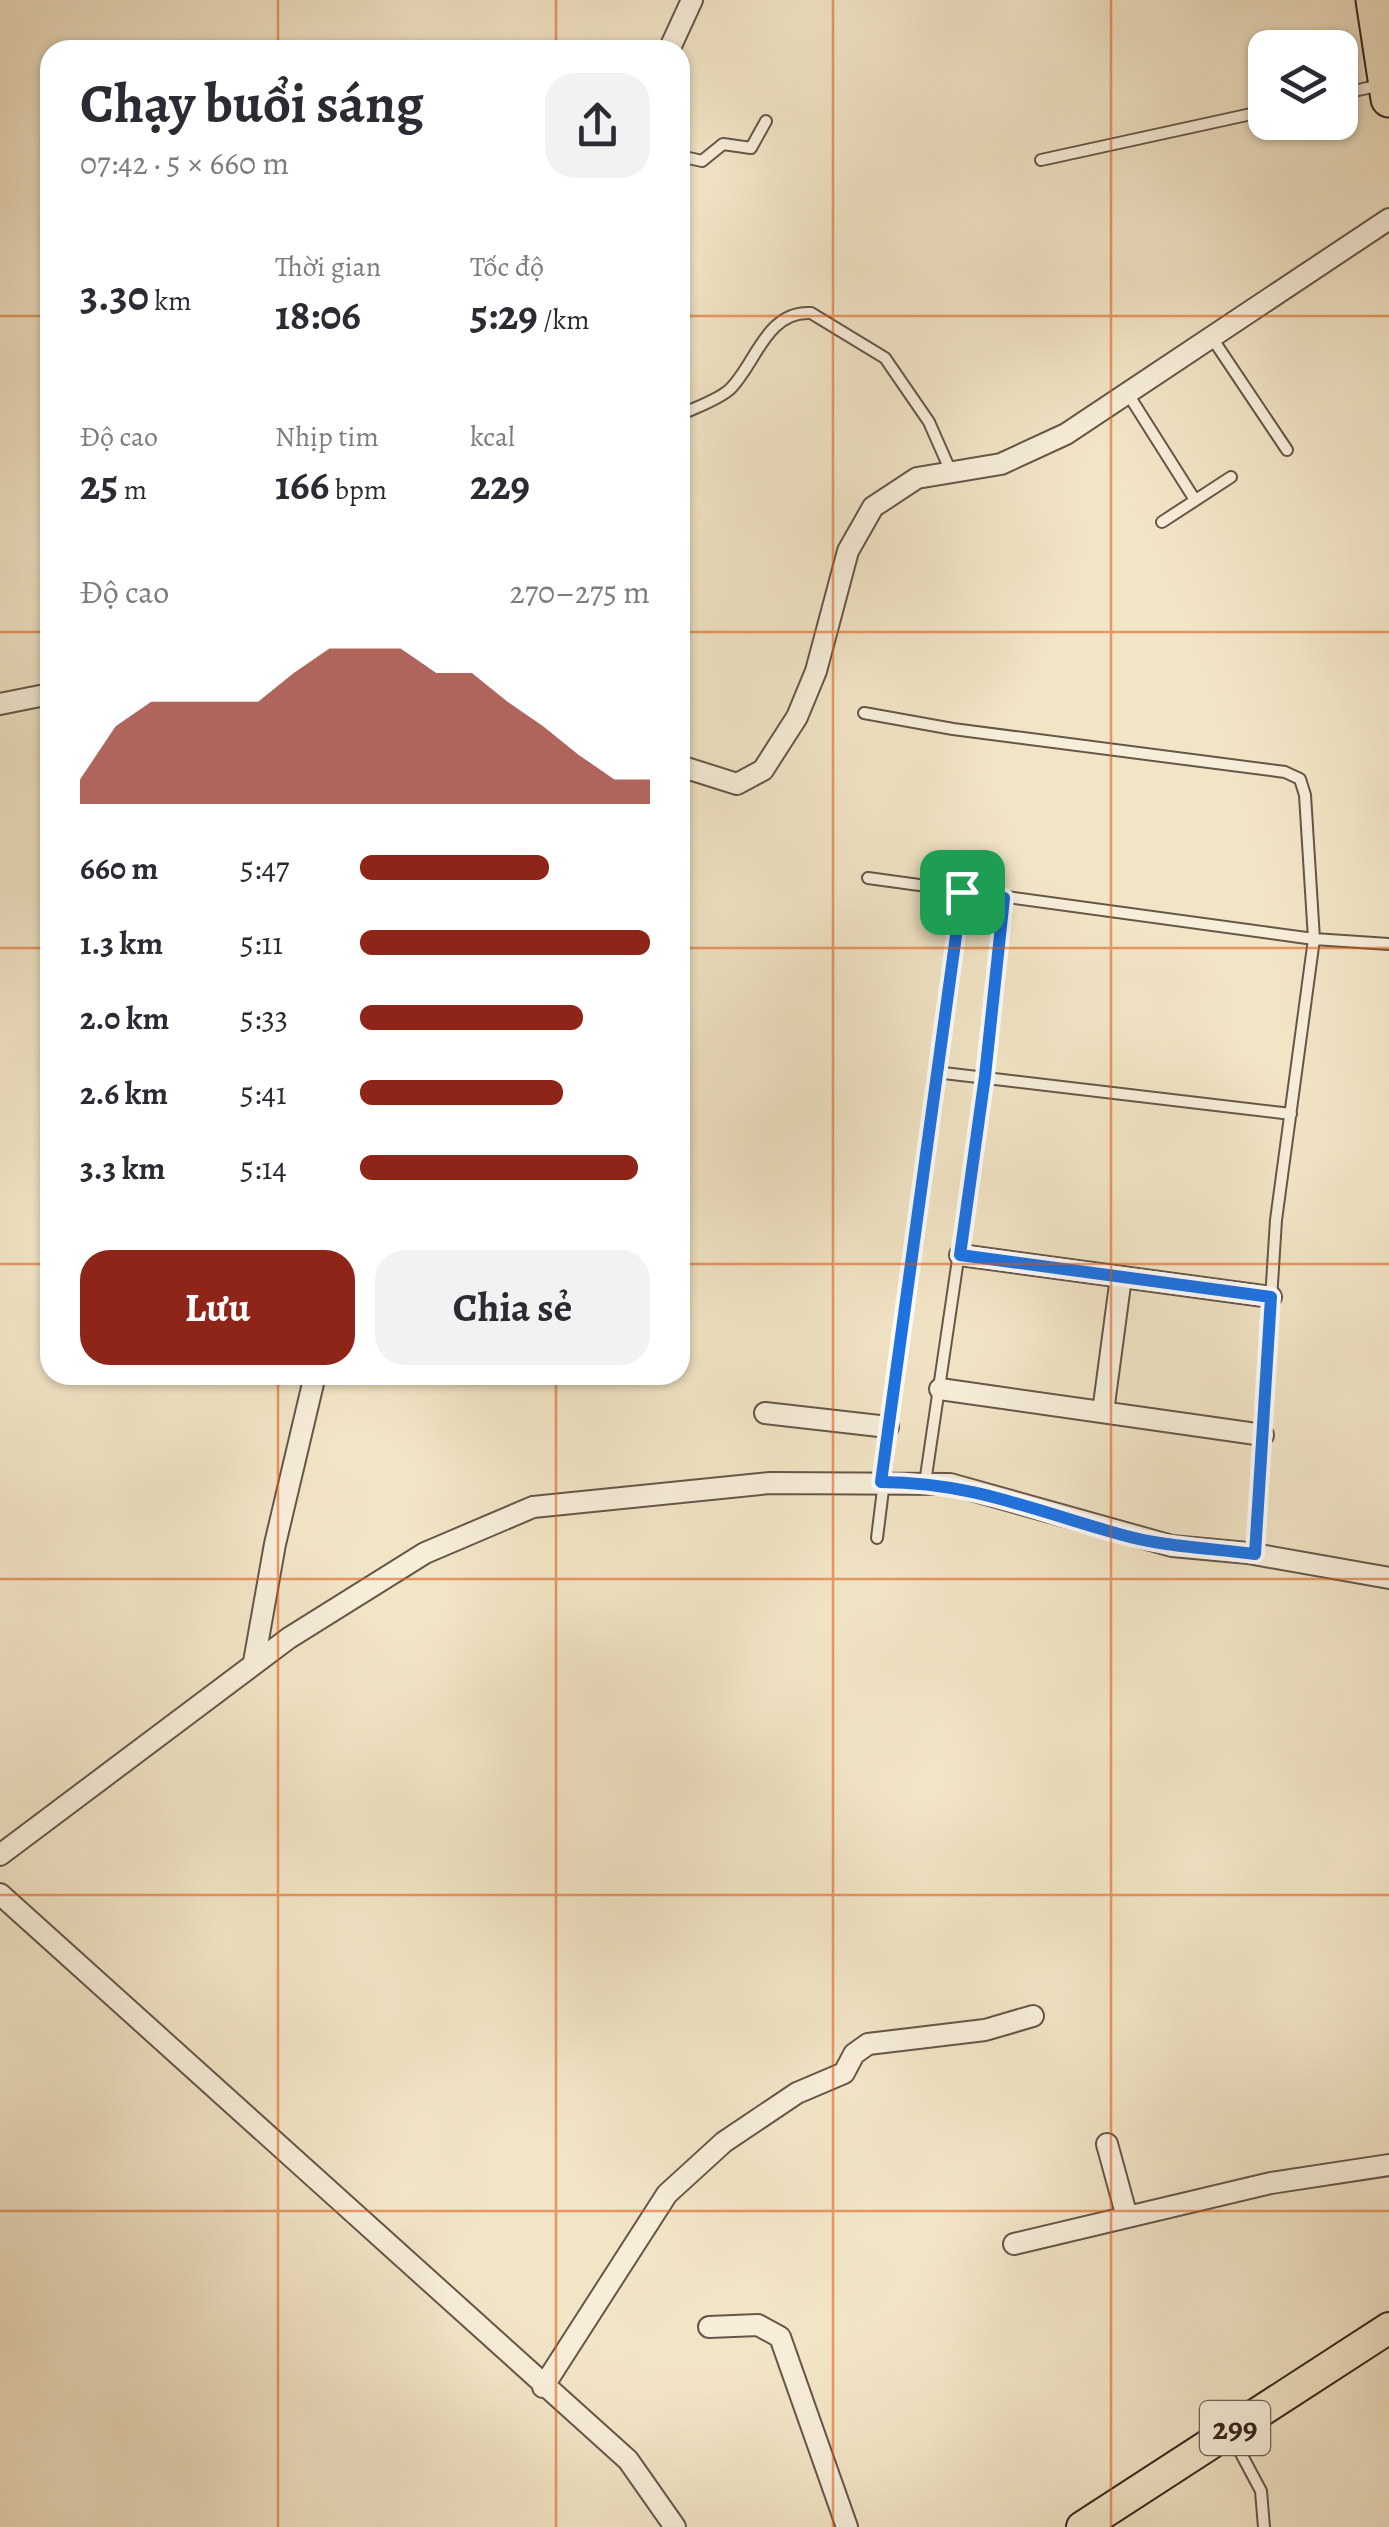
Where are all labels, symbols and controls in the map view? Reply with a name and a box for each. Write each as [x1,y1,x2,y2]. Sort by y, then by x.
map controls [1248,30,1358,140]
button: layers [1248,30,1358,140]
text: Chạy buổi sáng [80,66,424,141]
button: share [545,73,650,178]
text: 07:42 · 5 × 660 m [80,141,289,185]
text: Thời gian [275,248,381,286]
text: Tốc độ [470,248,544,286]
text: 3.30 [80,267,149,324]
text: km [149,282,192,320]
text: 18:06 [275,286,361,343]
text: 5:29 [470,286,538,343]
text: /km [538,301,590,339]
text: Độ cao [80,418,158,456]
text: Nhịp tim [275,418,379,456]
text: kcal [470,418,515,456]
text: 25 [80,456,118,513]
text: 166 [275,456,329,513]
text: 229 [470,456,530,513]
text: m [118,471,147,509]
text: bpm [329,471,387,509]
text: Độ cao [80,570,169,614]
text: 270–275 m [509,570,650,614]
text: 660 m [80,846,158,890]
text: 5:47 [240,846,289,890]
pin [920,850,1005,935]
icon: arrive [935,865,990,920]
text: 1.3 km [80,921,163,965]
text: 5:11 [240,921,283,965]
text: 2.0 km [80,996,169,1040]
text: 5:33 [240,996,288,1040]
text: 2.6 km [80,1071,168,1115]
text: 5:41 [240,1071,287,1115]
text: 3.3 km [80,1146,165,1190]
text: 5:14 [240,1146,287,1190]
button: Lưu [80,1250,355,1365]
button: Chia sẻ [375,1250,650,1365]
road number: 299 [1200,2401,1270,2455]

